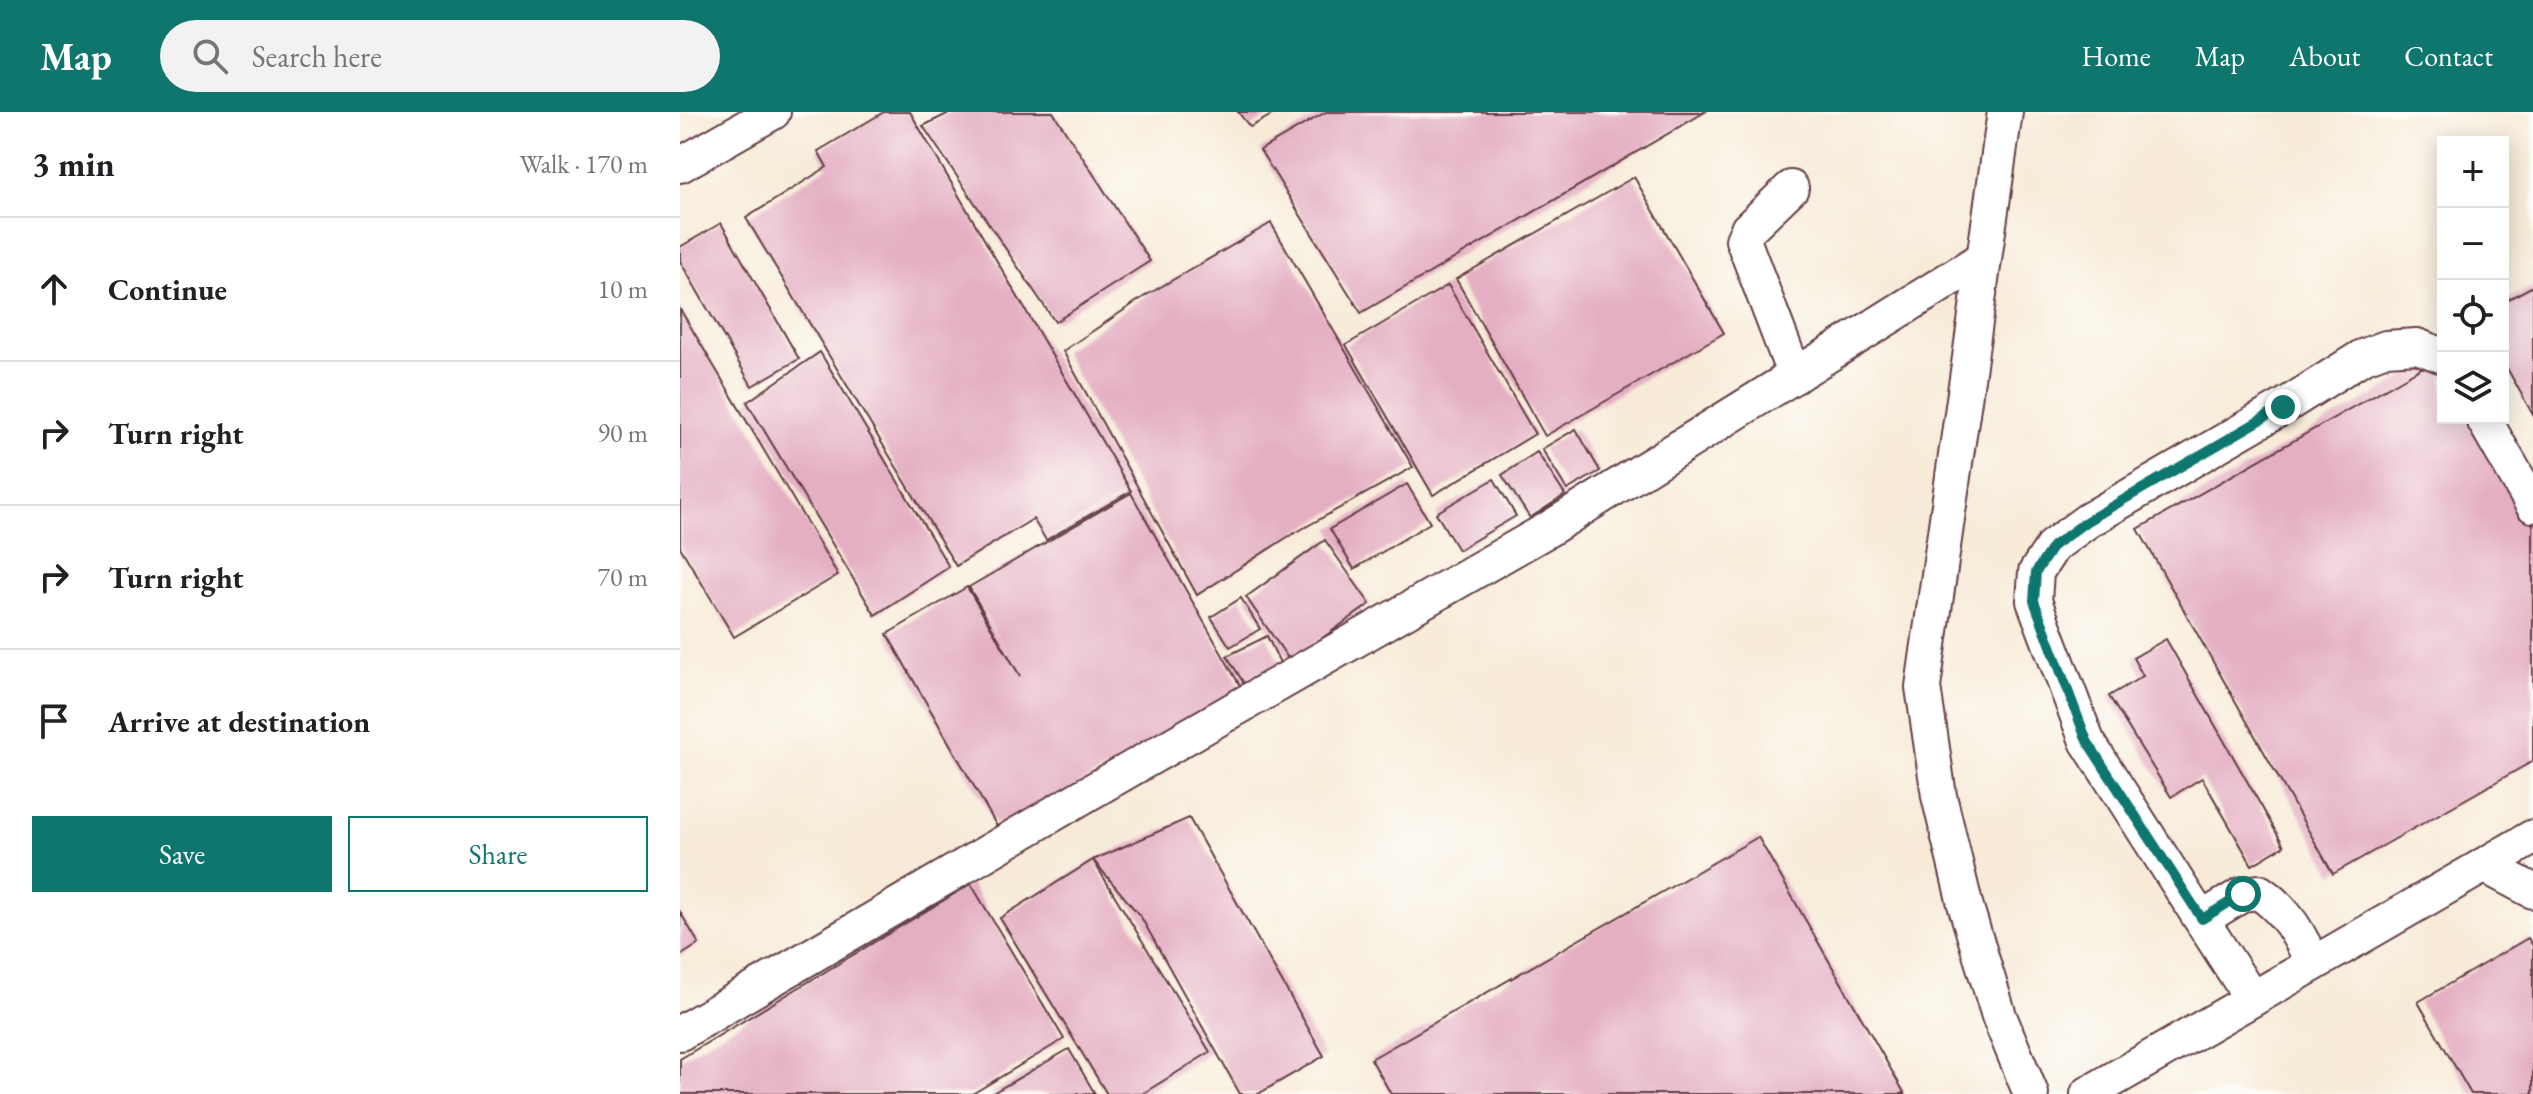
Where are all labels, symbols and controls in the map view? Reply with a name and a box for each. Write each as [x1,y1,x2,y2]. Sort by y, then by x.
search box [160,20,720,92]
text: Map [40,32,112,81]
icon: search [188,34,232,78]
text: Search here [252,37,382,76]
text: Home [2081,38,2151,74]
text: Map [2195,38,2245,74]
text: About [2289,38,2360,74]
text: Contact [2404,38,2493,74]
map controls [2437,136,2509,424]
button: + [2437,136,2509,208]
text: 3 min [32,142,115,186]
text: Walk · 170 m [520,147,648,181]
button: − [2437,208,2509,280]
icon: ahead [32,267,76,311]
text: Continue [108,270,227,309]
text: 10 m [598,272,648,306]
button: locate [2437,280,2509,352]
button: layers [2437,352,2509,424]
route end [2265,389,2301,425]
icon: right [32,411,76,455]
text: Turn right [108,414,244,453]
text: 90 m [598,416,648,450]
icon: right [32,555,76,599]
text: Turn right [108,558,244,597]
text: 70 m [598,560,648,594]
icon: arrive [32,699,76,743]
text: Arrive at destination [108,702,370,741]
button: Save [32,816,332,892]
button: Share [348,816,648,892]
route start [2225,876,2261,912]

